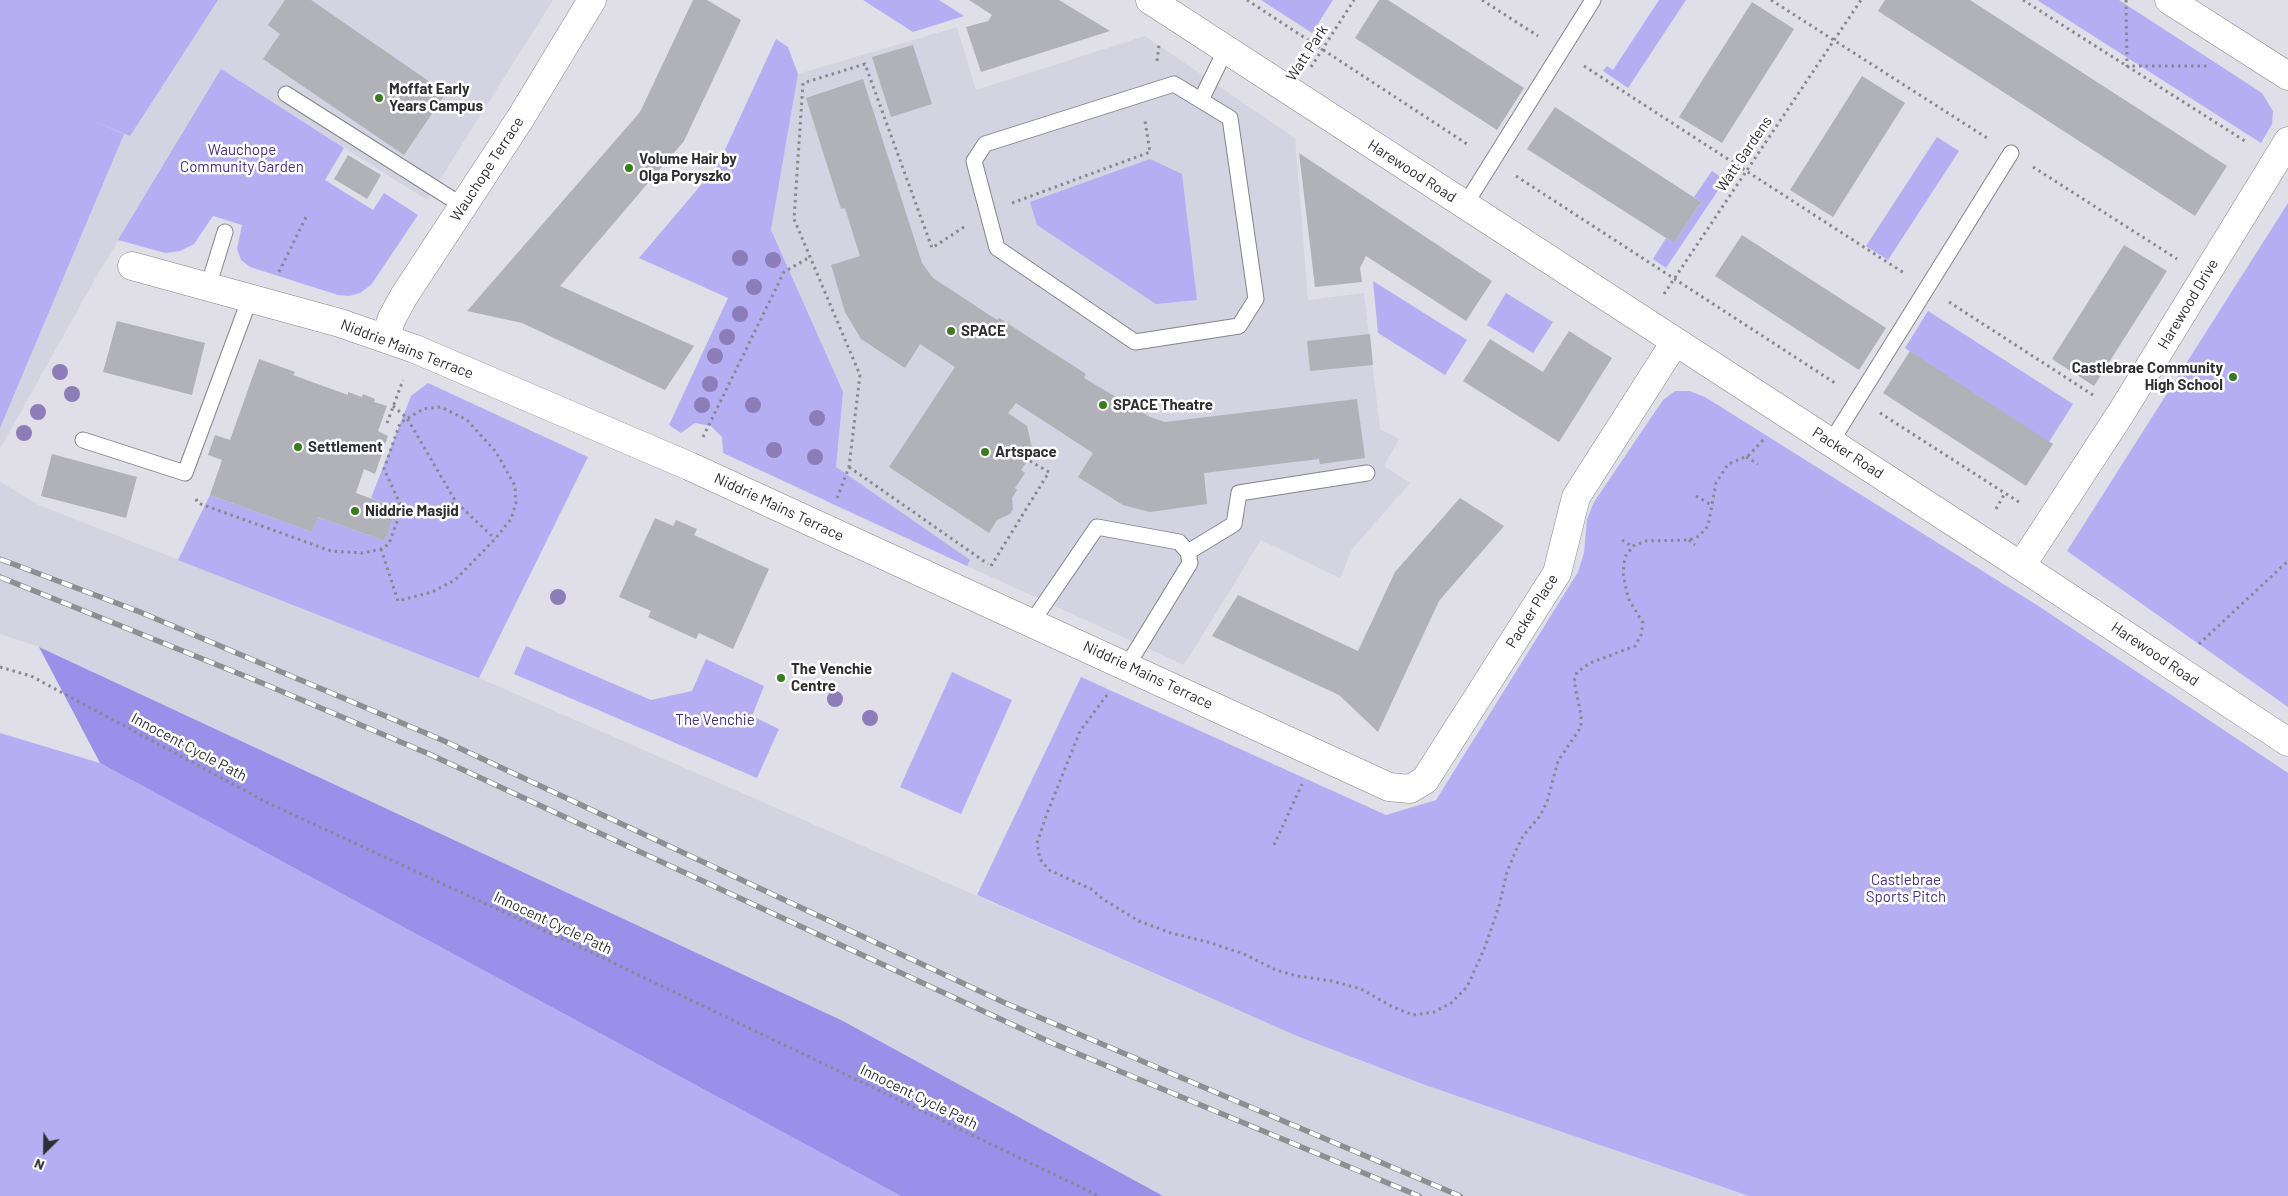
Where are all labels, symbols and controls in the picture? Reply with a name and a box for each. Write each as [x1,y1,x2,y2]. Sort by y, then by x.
street label: Watt Park [1282,21,1332,85]
place label: Moffat Early Years Campus [389,80,483,115]
marker: Moffat Early Years Campus [373,92,385,104]
street label: Wauchope Terrace [446,113,528,225]
street label: Watt Gardens [1712,113,1776,195]
street label: Harewood Road [1364,136,1460,206]
park label: Wauchope Community Garden [180,141,304,176]
place label: Volume Hair by Olga Poryszko [639,150,737,185]
marker: Volume Hair by Olga Poryszko [623,162,635,174]
street label: Harewood Drive [2154,256,2222,352]
street label: Niddrie Mains Terrace [338,315,476,383]
place label: SPACE [961,322,1006,340]
marker: SPACE [945,325,957,337]
place label: Castlebrae Community High School [2072,359,2223,394]
marker: Castlebrae Community High School [2227,371,2239,383]
place label: SPACE Theatre [1113,396,1213,414]
marker: SPACE Theatre [1097,399,1109,411]
street label: Packer Road [1809,423,1887,483]
place label: Settlement [308,438,383,456]
marker: Settlement [292,441,304,453]
place label: Artspace [995,443,1057,461]
marker: Artspace [979,446,991,458]
street label: Niddrie Mains Terrace [711,469,847,545]
place label: Niddrie Masjid [365,502,459,520]
marker: Niddrie Masjid [349,505,361,517]
street label: Packer Place [1502,571,1562,651]
street label: Harewood Road [2108,618,2202,690]
street label: Niddrie Mains Terrace [1080,637,1216,713]
place label: The Venchie Centre [791,660,872,695]
marker: The Venchie Centre [775,672,787,684]
street label: Innocent Cycle Path [128,709,250,785]
park label: The Venchie [675,711,755,729]
park label: Castlebrae Sports Pitch [1866,871,1946,906]
street label: Innocent Cycle Path [491,888,615,958]
street label: Innocent Cycle Path [857,1061,981,1133]
north arrow [20,1126,70,1176]
text: N [31,1156,47,1175]

